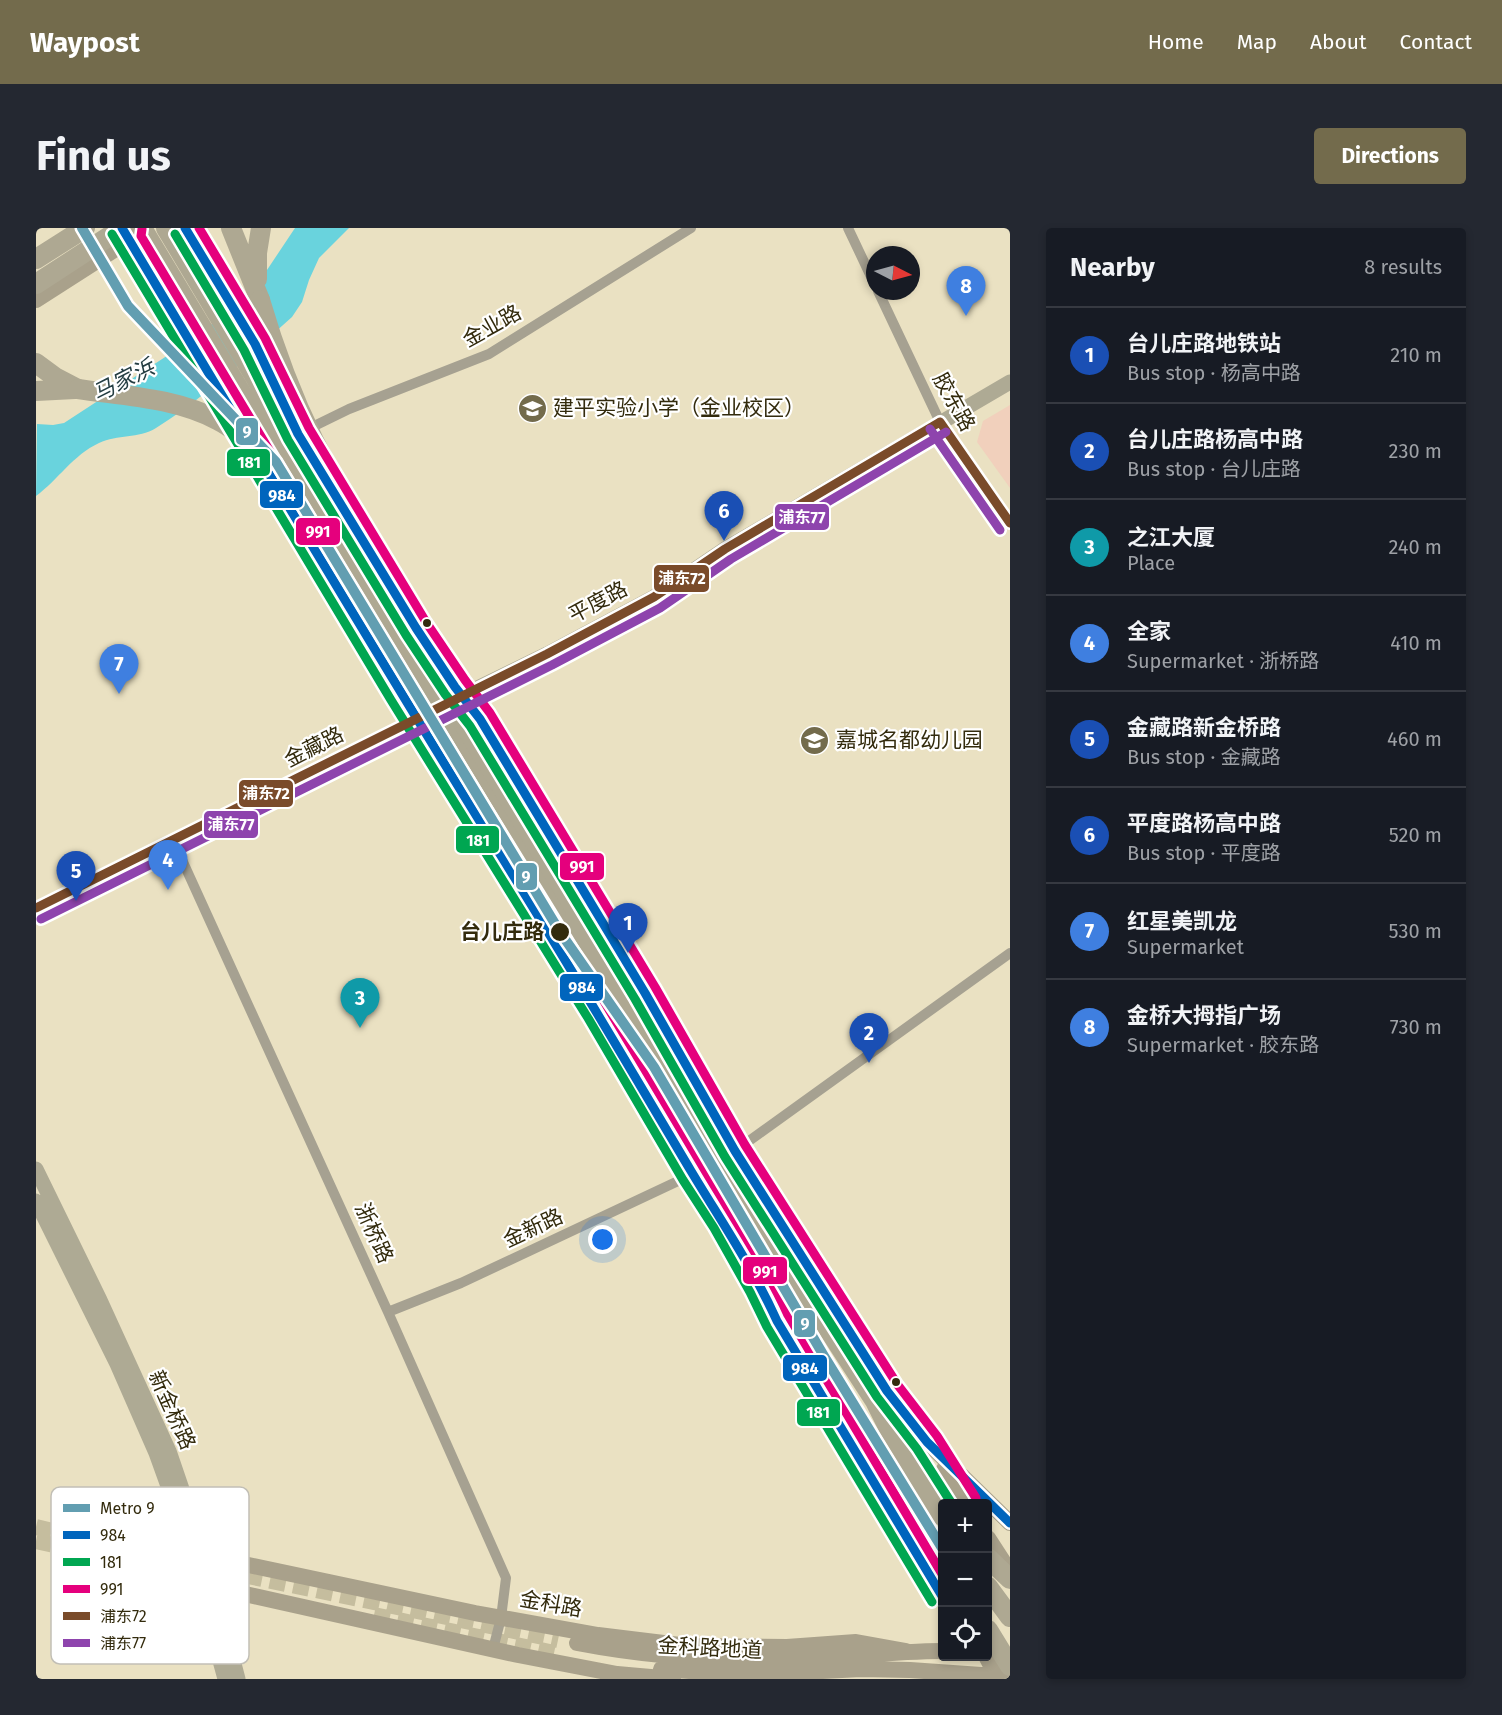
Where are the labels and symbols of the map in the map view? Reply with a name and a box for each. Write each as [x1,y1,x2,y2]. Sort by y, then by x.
north arrow [866,246,920,300]
pin: 8 [946,266,986,316]
street label: 金业路 [458,299,526,353]
water label: 马家浜 [88,353,161,407]
street label: 胶东路 [927,368,981,436]
school or university icon: 建平实验小学（金业校区） [516,392,548,424]
place label: 建平实验小学（金业校区） [553,395,805,421]
line badge: 9 [235,417,259,446]
text: 9 [243,422,252,441]
line badge: 181 [226,448,271,477]
text: 181 [237,453,261,472]
line badge: 984 [259,480,304,509]
text: 984 [268,486,296,505]
pin: 6 [704,492,744,541]
line badge: 浦东77 [774,503,830,531]
text: 浦东77 [779,508,826,527]
line badge: 991 [295,517,341,546]
text: 991 [305,522,331,541]
line badge: 浦东72 [653,564,710,593]
text: 浦东72 [658,569,706,588]
street label: 平度路 [564,576,632,628]
unlabelled marker [421,617,433,629]
pin: 7 [100,644,139,694]
street label: 金藏路 [280,721,348,773]
school or university icon: 嘉城名都幼儿园 [799,724,831,756]
place label: 嘉城名都幼儿园 [836,727,983,753]
line badge: 浦东72 [238,779,294,808]
text: 浦东72 [242,784,290,803]
line badge: 浦东77 [203,810,259,839]
text: 浦东77 [208,815,255,834]
line badge: 181 [455,825,500,854]
text: 181 [466,831,490,850]
pin: 4 [148,840,188,890]
pin: 5 [56,852,96,901]
line badge: 991 [559,852,605,881]
text: 991 [569,857,595,876]
line badge: 9 [515,862,538,891]
text: 9 [522,867,531,886]
pin: 1 [608,904,648,953]
place label: 台儿庄路 [460,919,544,945]
marker: 台儿庄路 [549,921,571,943]
line badge: 984 [559,973,604,1002]
pin: 3 [340,978,380,1028]
text: 984 [568,978,596,997]
pin: 2 [850,1014,888,1063]
street label: 浙桥路 [349,1199,399,1267]
street label: 金新路 [499,1203,567,1253]
your location [588,1225,617,1254]
line badge: 991 [742,1256,788,1285]
text: 991 [752,1262,778,1281]
line badge: 9 [793,1309,816,1338]
text: 9 [801,1314,810,1333]
line badge: 984 [782,1354,828,1382]
text: 984 [791,1359,819,1378]
street label: 新金桥路 [143,1366,201,1454]
unlabelled marker [890,1376,902,1388]
line badge: 181 [796,1398,841,1427]
text: 181 [806,1403,830,1422]
legend [51,1487,249,1664]
text: Metro 9 [100,1499,155,1518]
text: 984 [100,1526,126,1545]
text: 181 [100,1553,122,1572]
text: 991 [100,1580,123,1599]
street label: 金科路 [518,1586,584,1622]
text: 浦东72 [100,1607,147,1626]
street label: 金科路地道 [657,1632,763,1664]
text: 浦东77 [100,1634,146,1653]

